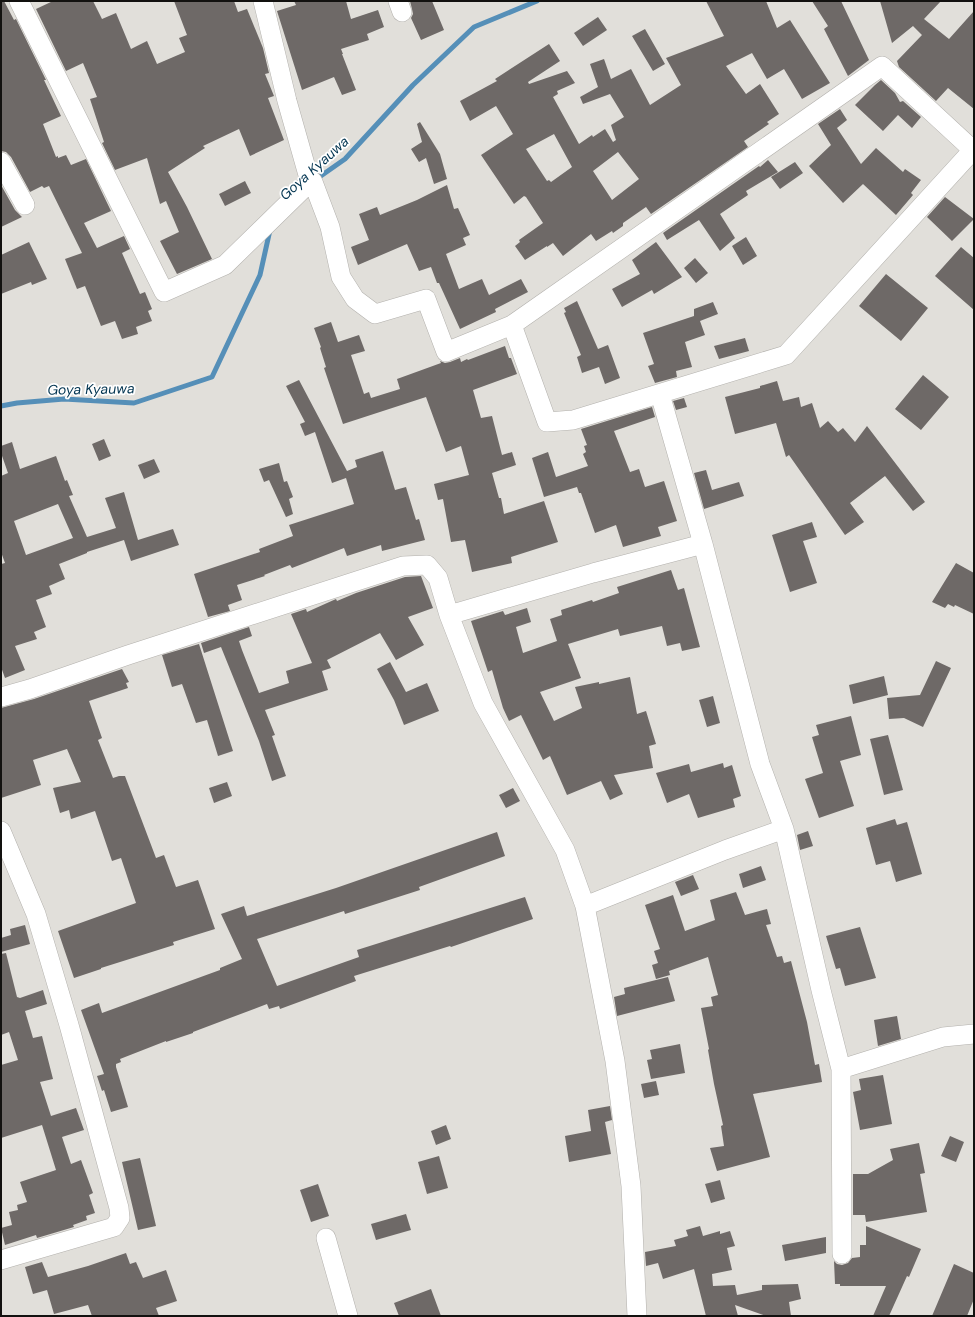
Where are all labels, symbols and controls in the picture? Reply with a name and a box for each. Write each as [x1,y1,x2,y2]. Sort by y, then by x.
water label: Goya Kyauwa [276,132,353,204]
water label: Goya Kyauwa [47,379,135,399]

